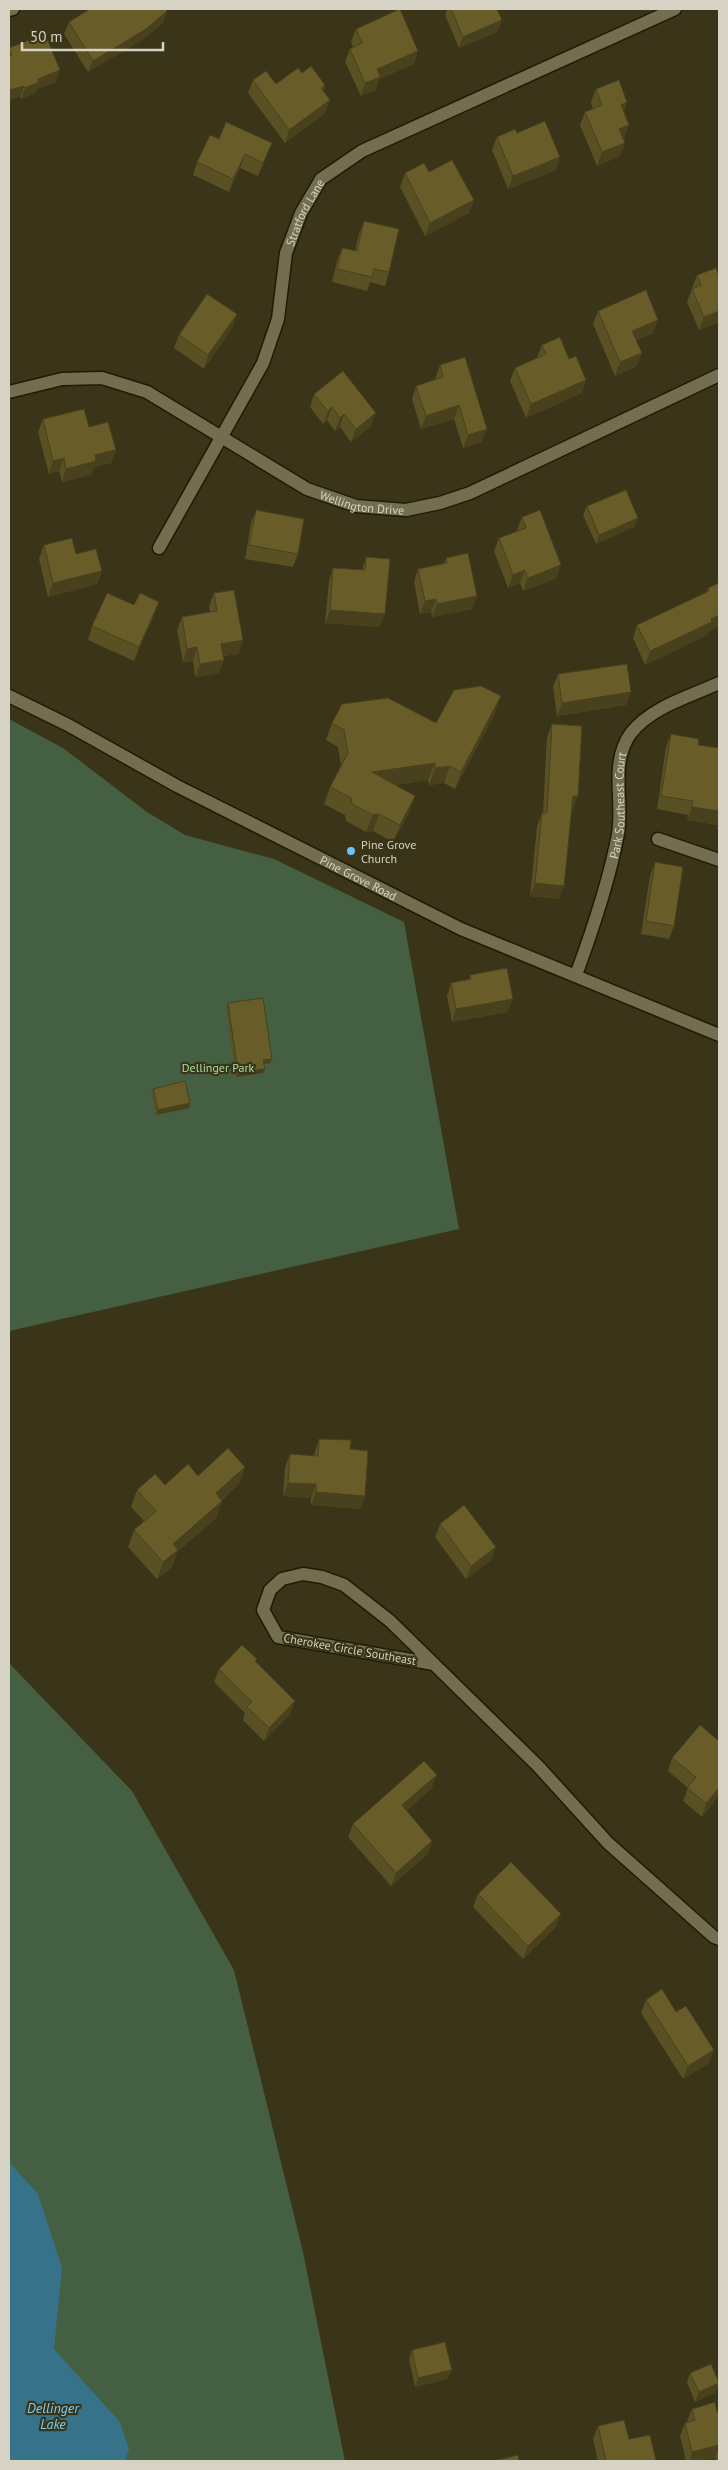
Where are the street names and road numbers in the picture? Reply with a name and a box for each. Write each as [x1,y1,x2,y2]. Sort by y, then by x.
street label: Stratford Lane [282,176,327,248]
street label: Wellington Drive [318,487,405,517]
street label: Park Southeast Court [606,750,629,860]
street label: Pine Grove Road [318,852,400,903]
street label: Cherokee Circle Southeast [283,1630,417,1668]

